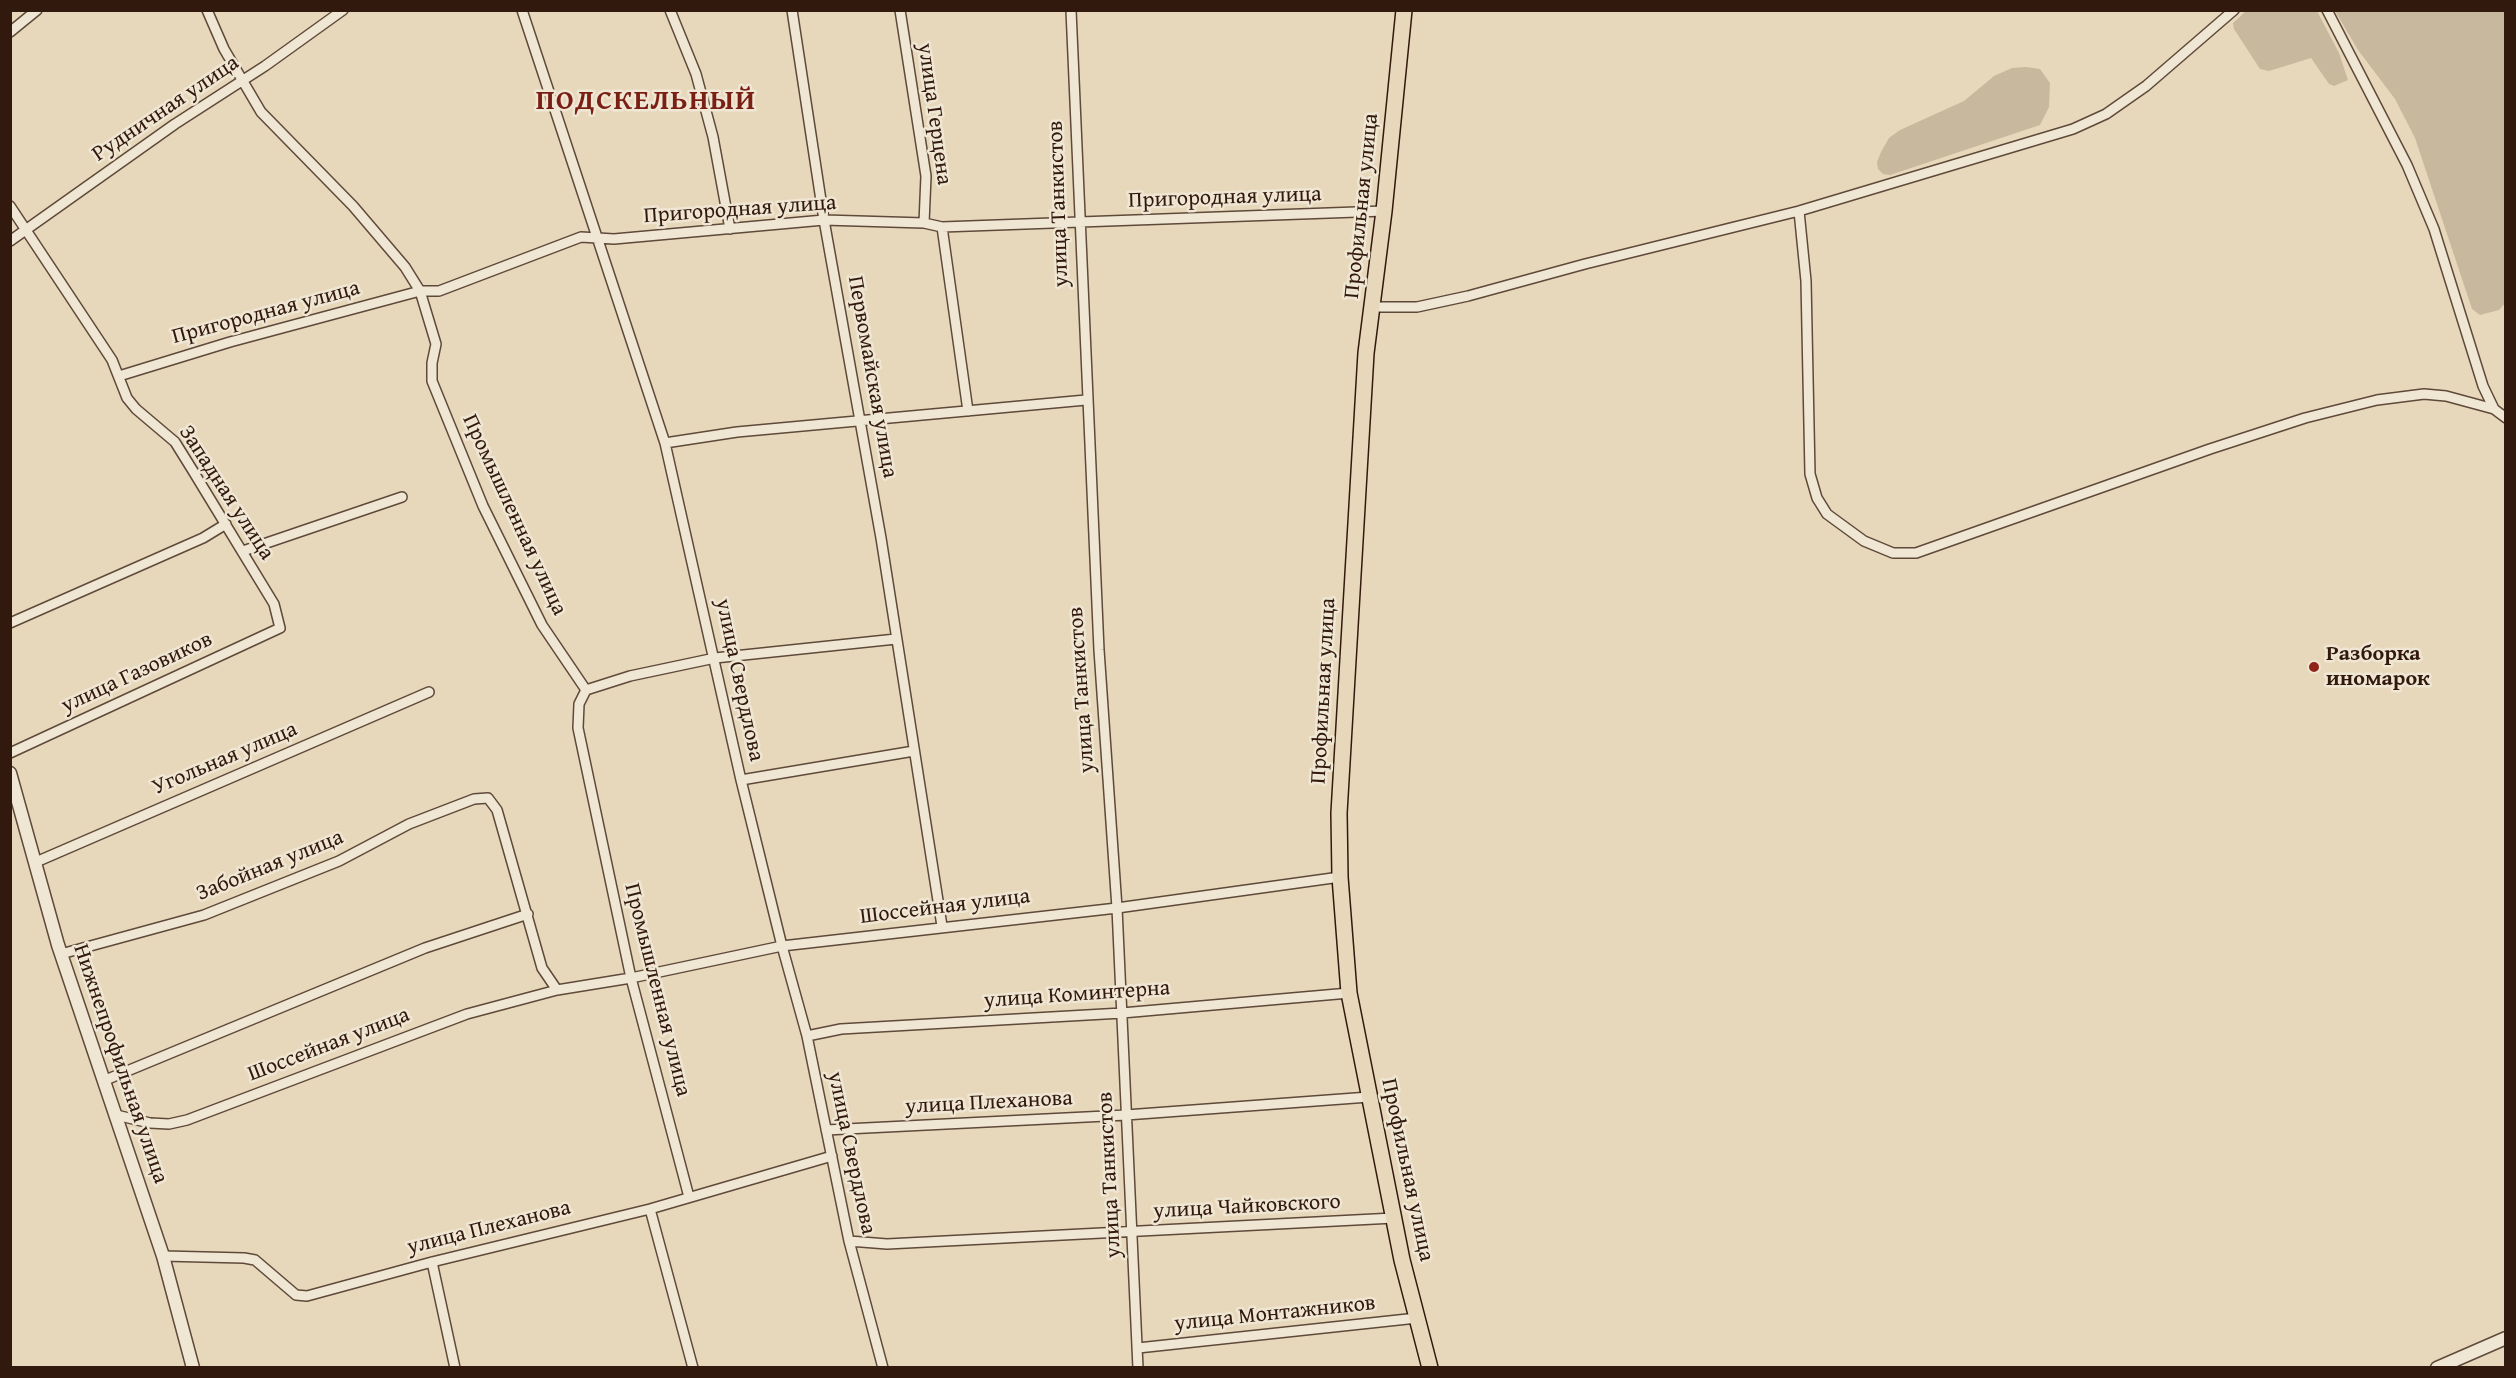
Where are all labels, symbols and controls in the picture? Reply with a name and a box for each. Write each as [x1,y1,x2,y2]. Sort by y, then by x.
street label: улица Герцена [911,41,957,187]
street label: Рудничная улица [88,50,244,168]
district label: ПОДСКЕЛЬНЫЙ [536,85,756,119]
street label: Профильная улица [1339,112,1385,300]
street label: улица Танкистов [1043,120,1075,288]
street label: Пригородная улица [1128,181,1322,215]
street label: Пригородная улица [643,190,837,230]
street label: Первомайская улица [841,274,903,480]
street label: Пригородная улица [169,275,363,351]
street label: Промышленная улица [456,410,572,620]
street label: Западная улица [173,421,279,565]
street label: улица Свердлова [709,596,769,764]
street label: Профильная улица [1306,597,1342,785]
street label: улица Танкистов [1063,606,1101,774]
street label: улица Газовиков [57,627,217,719]
place label: Разборка иномарок [2326,641,2430,692]
marker: Разборка иномарок [2307,660,2321,674]
street label: Угольная улица [148,717,302,801]
street label: Забойная улица [193,825,347,907]
street label: Промышленная улица [618,881,696,1099]
street label: Шоссейная улица [858,883,1032,931]
street label: Нижнепрофильная улица [67,941,173,1187]
street label: улица Коминтерна [983,975,1171,1015]
street label: Шоссейная улица [244,1002,414,1088]
street label: улица Свердлова [821,1069,881,1237]
street label: Профильная улица [1375,1076,1439,1264]
street label: улица Плеханова [905,1085,1073,1121]
street label: улица Танкистов [1092,1091,1128,1259]
street label: улица Чайковского [1153,1189,1341,1225]
street label: улица Плеханова [404,1195,574,1261]
street label: улица Монтажников [1173,1290,1377,1338]

